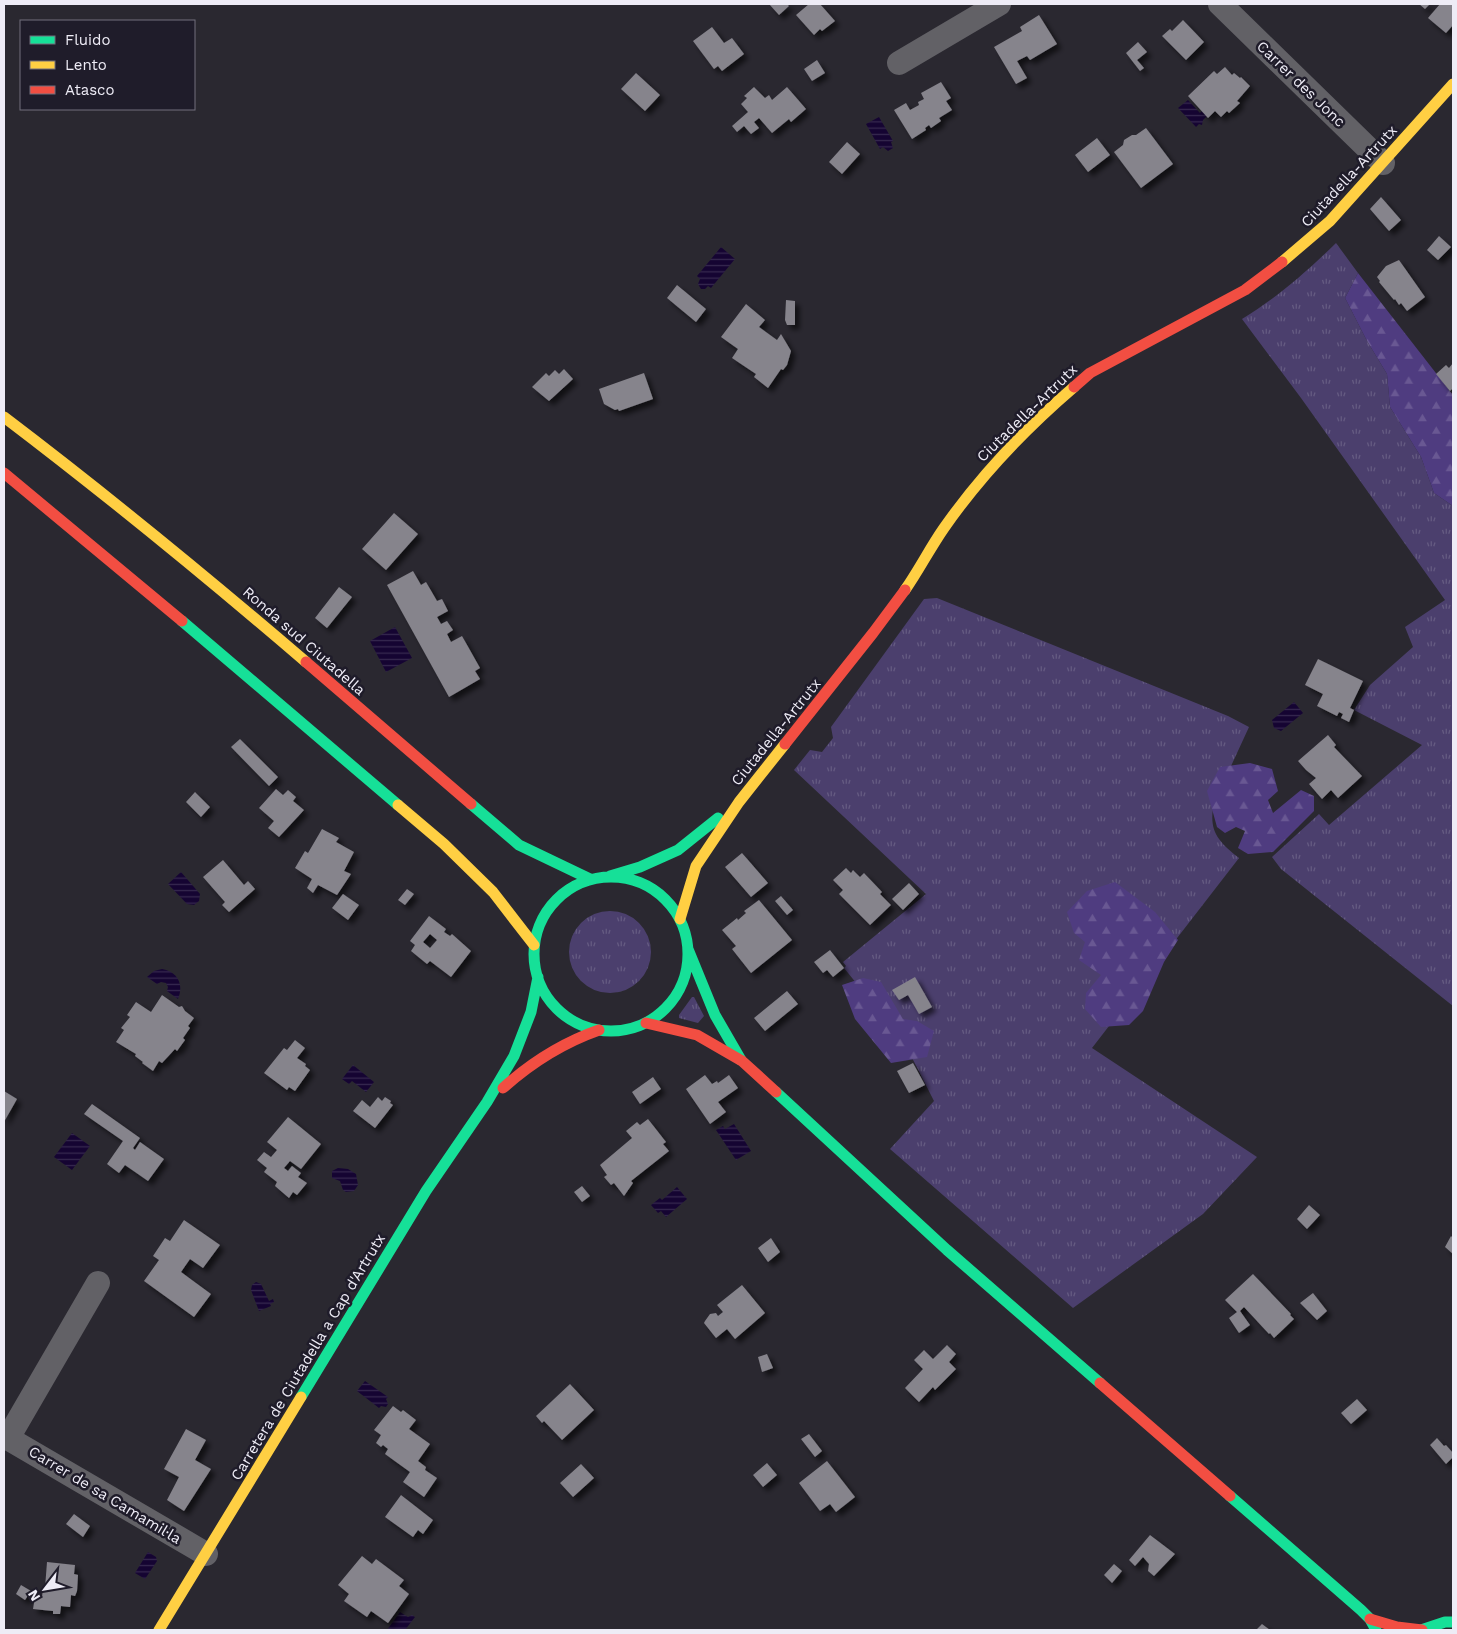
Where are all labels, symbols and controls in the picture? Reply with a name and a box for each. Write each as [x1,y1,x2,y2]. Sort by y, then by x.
legend [20,20,195,110]
text: Fluido [65,31,110,49]
street label: Carrer des Jonc [1253,37,1349,131]
text: Lento [65,56,107,74]
text: Atasco [65,81,114,99]
street label: Ciutadella-Artrutx [1297,121,1401,231]
street label: Ciutadella-Artrutx [973,360,1081,466]
street label: Ronda sud Ciutadella [239,583,369,699]
street label: Ciutadella-Artrutx [727,675,825,789]
street label: Carretera de Ciutadella a Cap d'Artrutx [227,1230,389,1484]
street label: Carrer de sa Camamil·la [25,1442,185,1548]
north arrow [20,1564,70,1614]
text: N [24,1587,43,1604]

